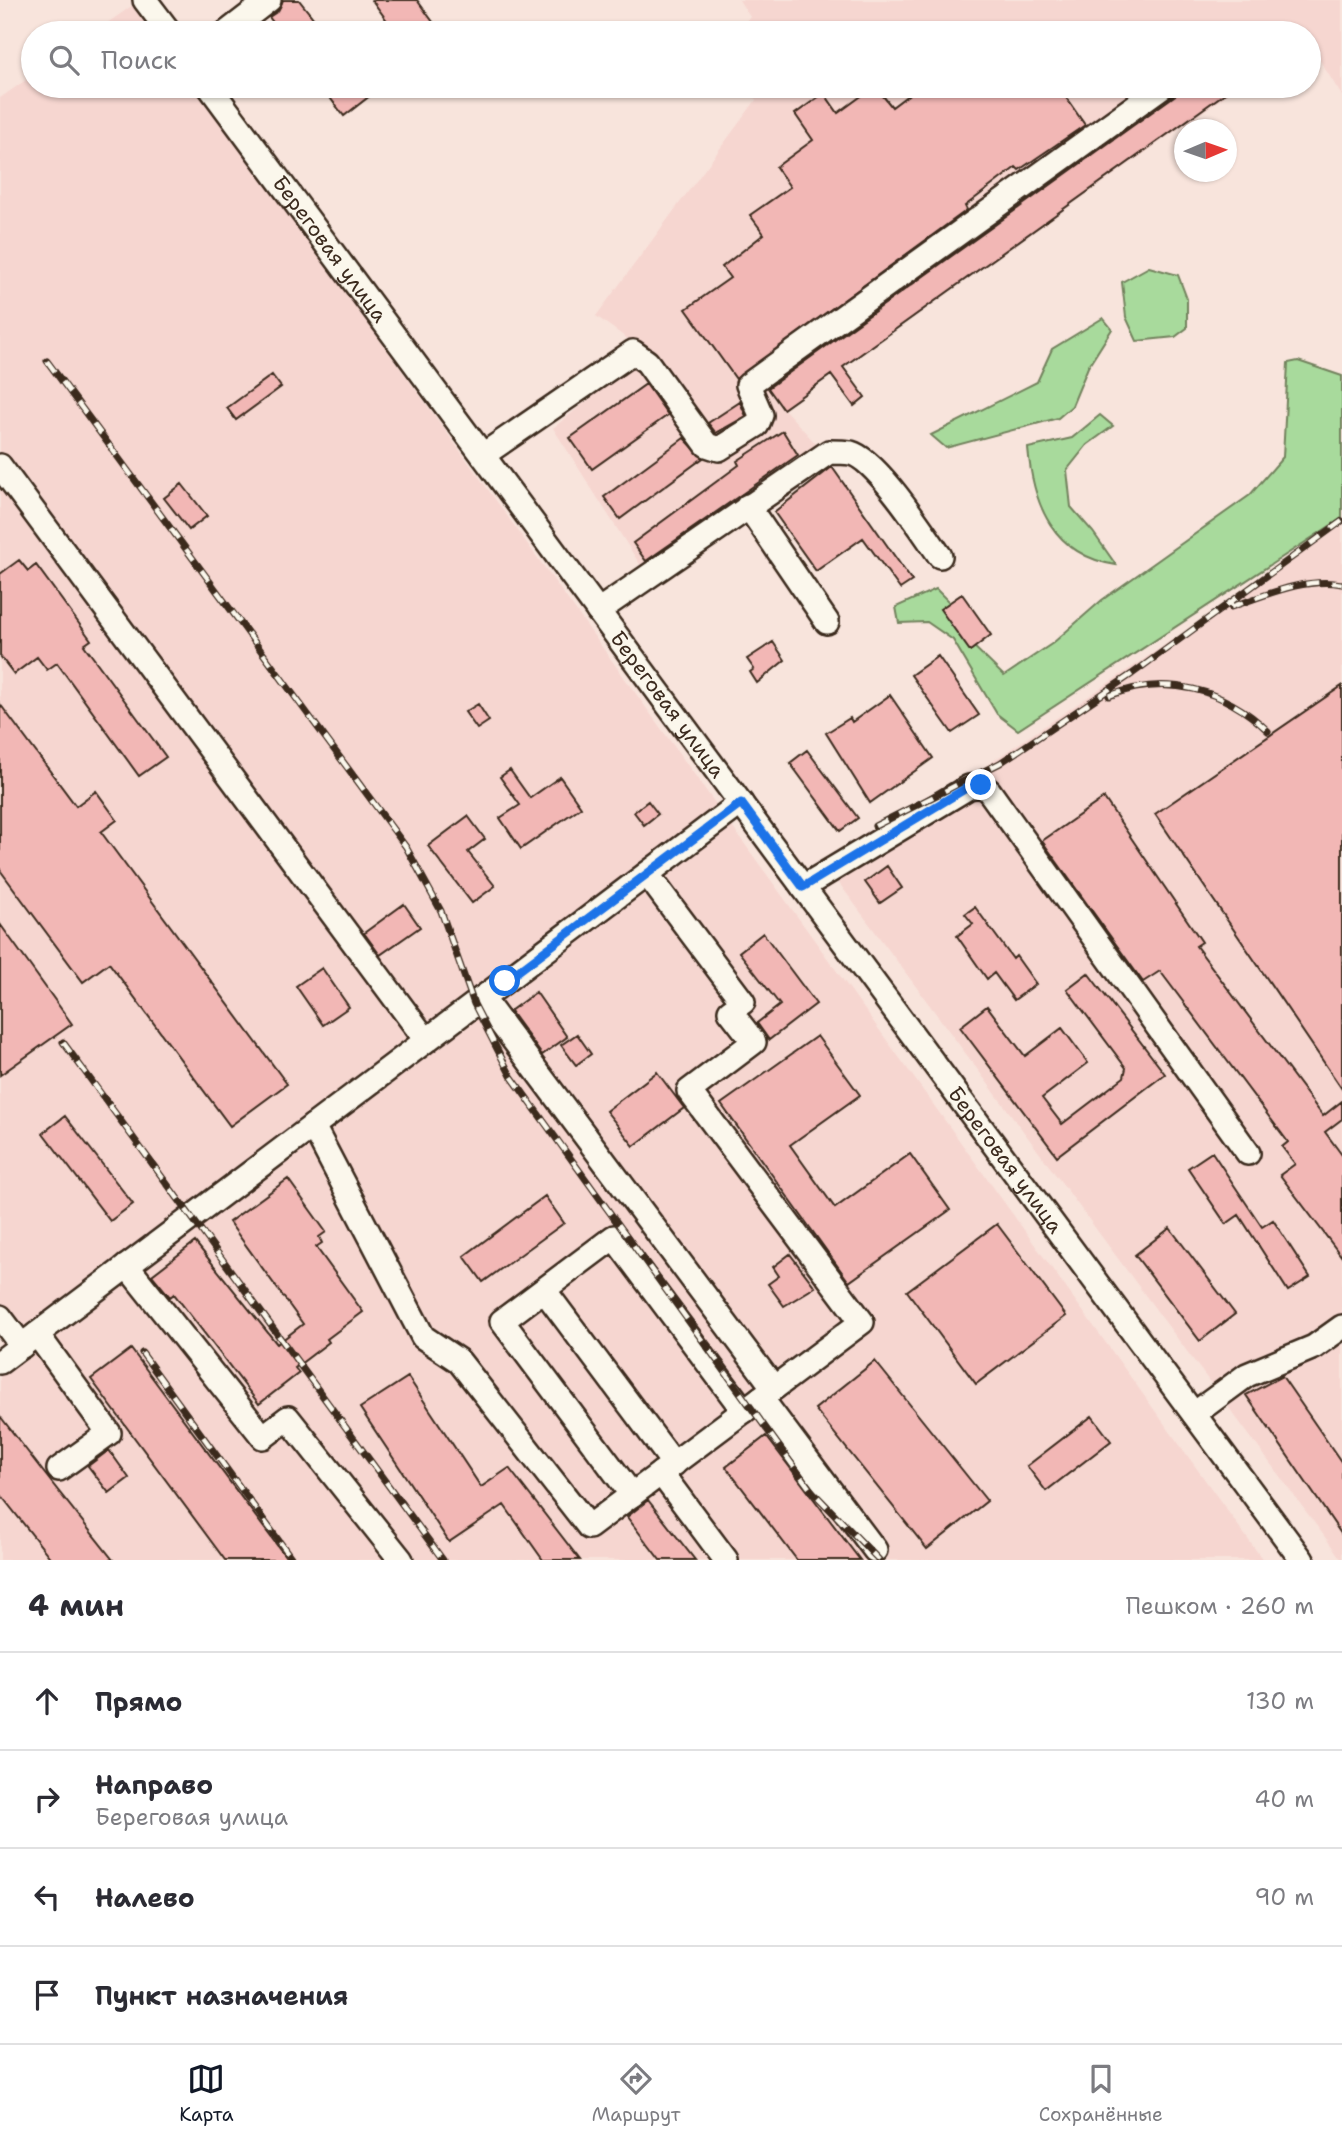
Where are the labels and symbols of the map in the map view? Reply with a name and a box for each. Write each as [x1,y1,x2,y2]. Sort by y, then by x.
north arrow [1174,119,1237,182]
street label: Береговая улица [266,170,394,328]
street label: Береговая улица [604,625,731,784]
route end [965,769,996,800]
route start [489,965,520,996]
street label: Береговая улица [942,1081,1069,1239]

